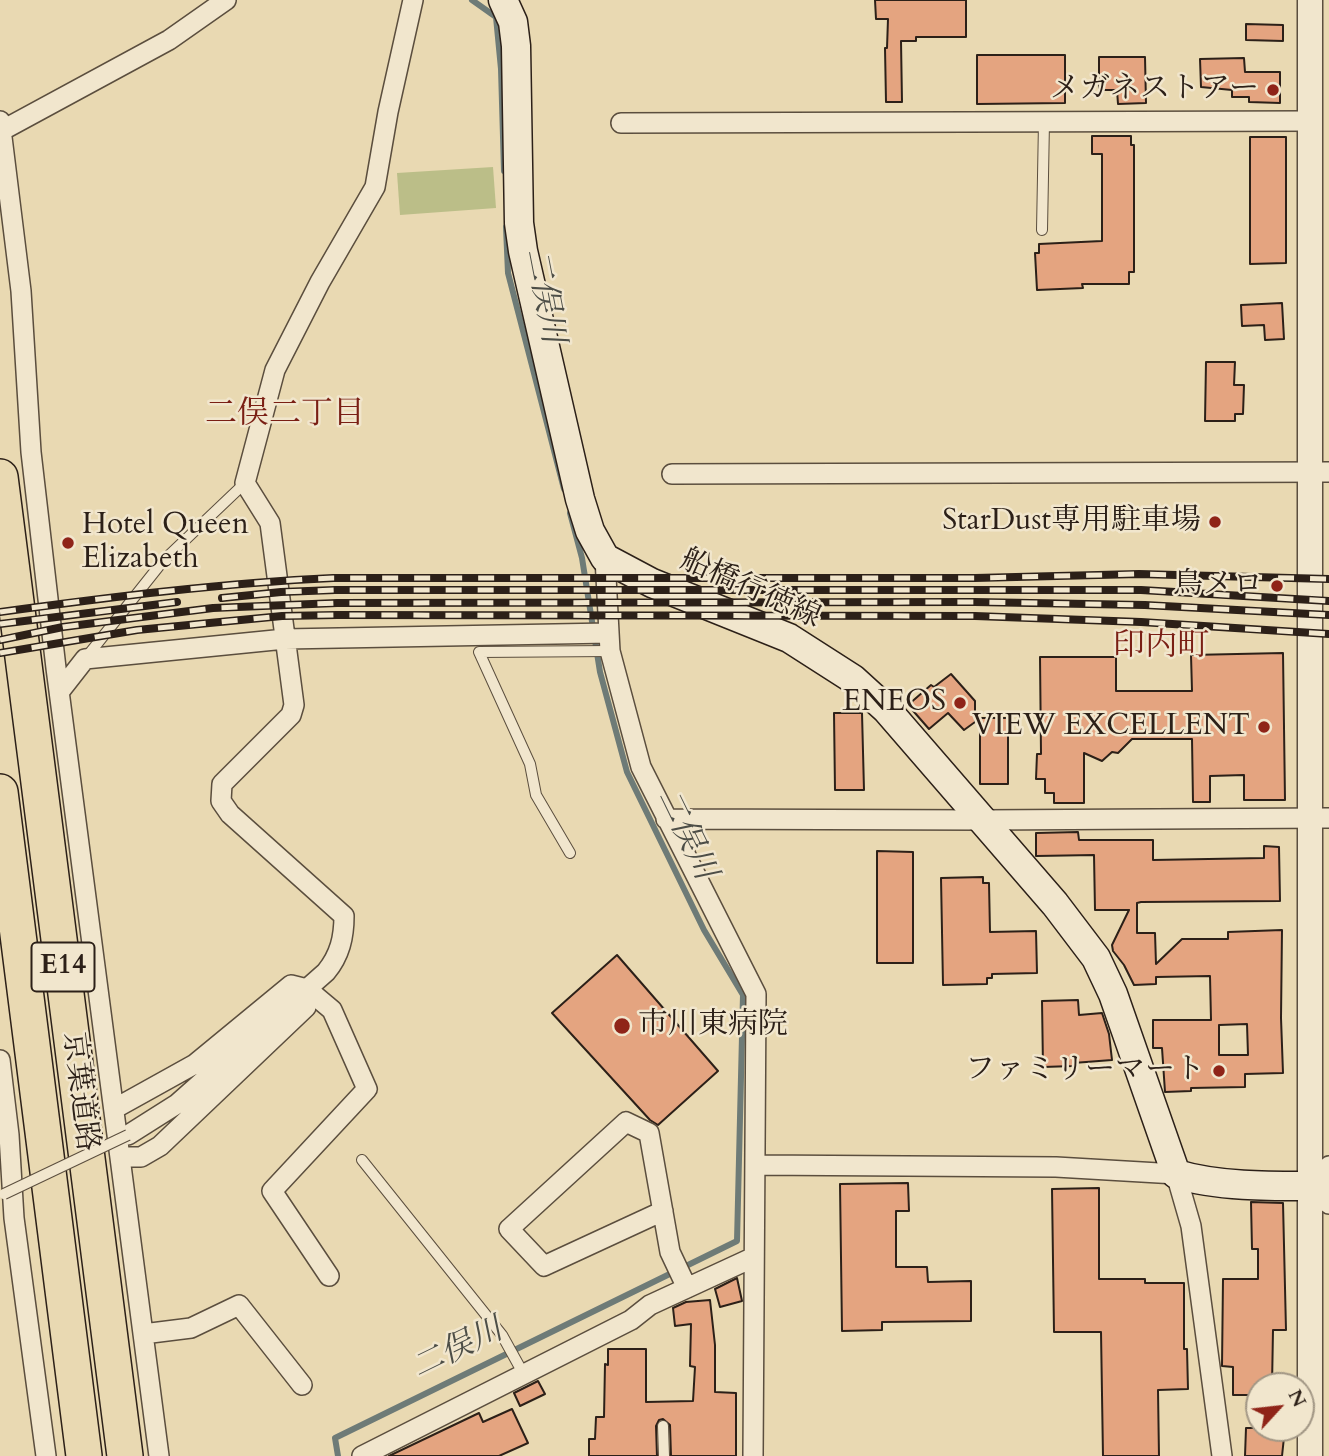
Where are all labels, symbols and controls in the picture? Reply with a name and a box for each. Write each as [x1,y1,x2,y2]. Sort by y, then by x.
place label: メガネストアー [1050,72,1259,108]
marker: メガネストアー [1265,82,1281,98]
water label: 二俣川 [515,245,571,347]
district label: 二俣二丁目 [205,397,365,435]
place label: StarDust専用駐車場 [942,504,1201,540]
place label: Hotel Queen Elizabeth [82,508,249,578]
marker: StarDust専用駐車場 [1207,514,1223,530]
marker: Hotel Queen Elizabeth [60,535,76,551]
street label: 船橋行徳線 [674,543,826,637]
place label: 鳥メロ [1173,568,1263,604]
marker: 鳥メロ [1269,578,1285,594]
district label: 印内町 [1113,629,1209,667]
place label: ENEOS [842,685,946,721]
marker: ENEOS [952,695,968,711]
place label: VIEW EXCELLENT [972,709,1250,745]
marker: VIEW EXCELLENT [1256,719,1272,735]
water label: 二俣川 [647,783,723,887]
road number: E14 [32,942,94,992]
place label: 市川東病院 [638,1008,788,1044]
marker: 市川東病院 [612,1016,632,1036]
street label: 京葉道路 [54,1030,104,1154]
place label: ファミリーマート [965,1053,1205,1089]
marker: ファミリーマート [1211,1063,1227,1079]
water label: 二俣川 [406,1312,510,1388]
north arrow [1245,1372,1315,1442]
text: N [1282,1385,1312,1412]

